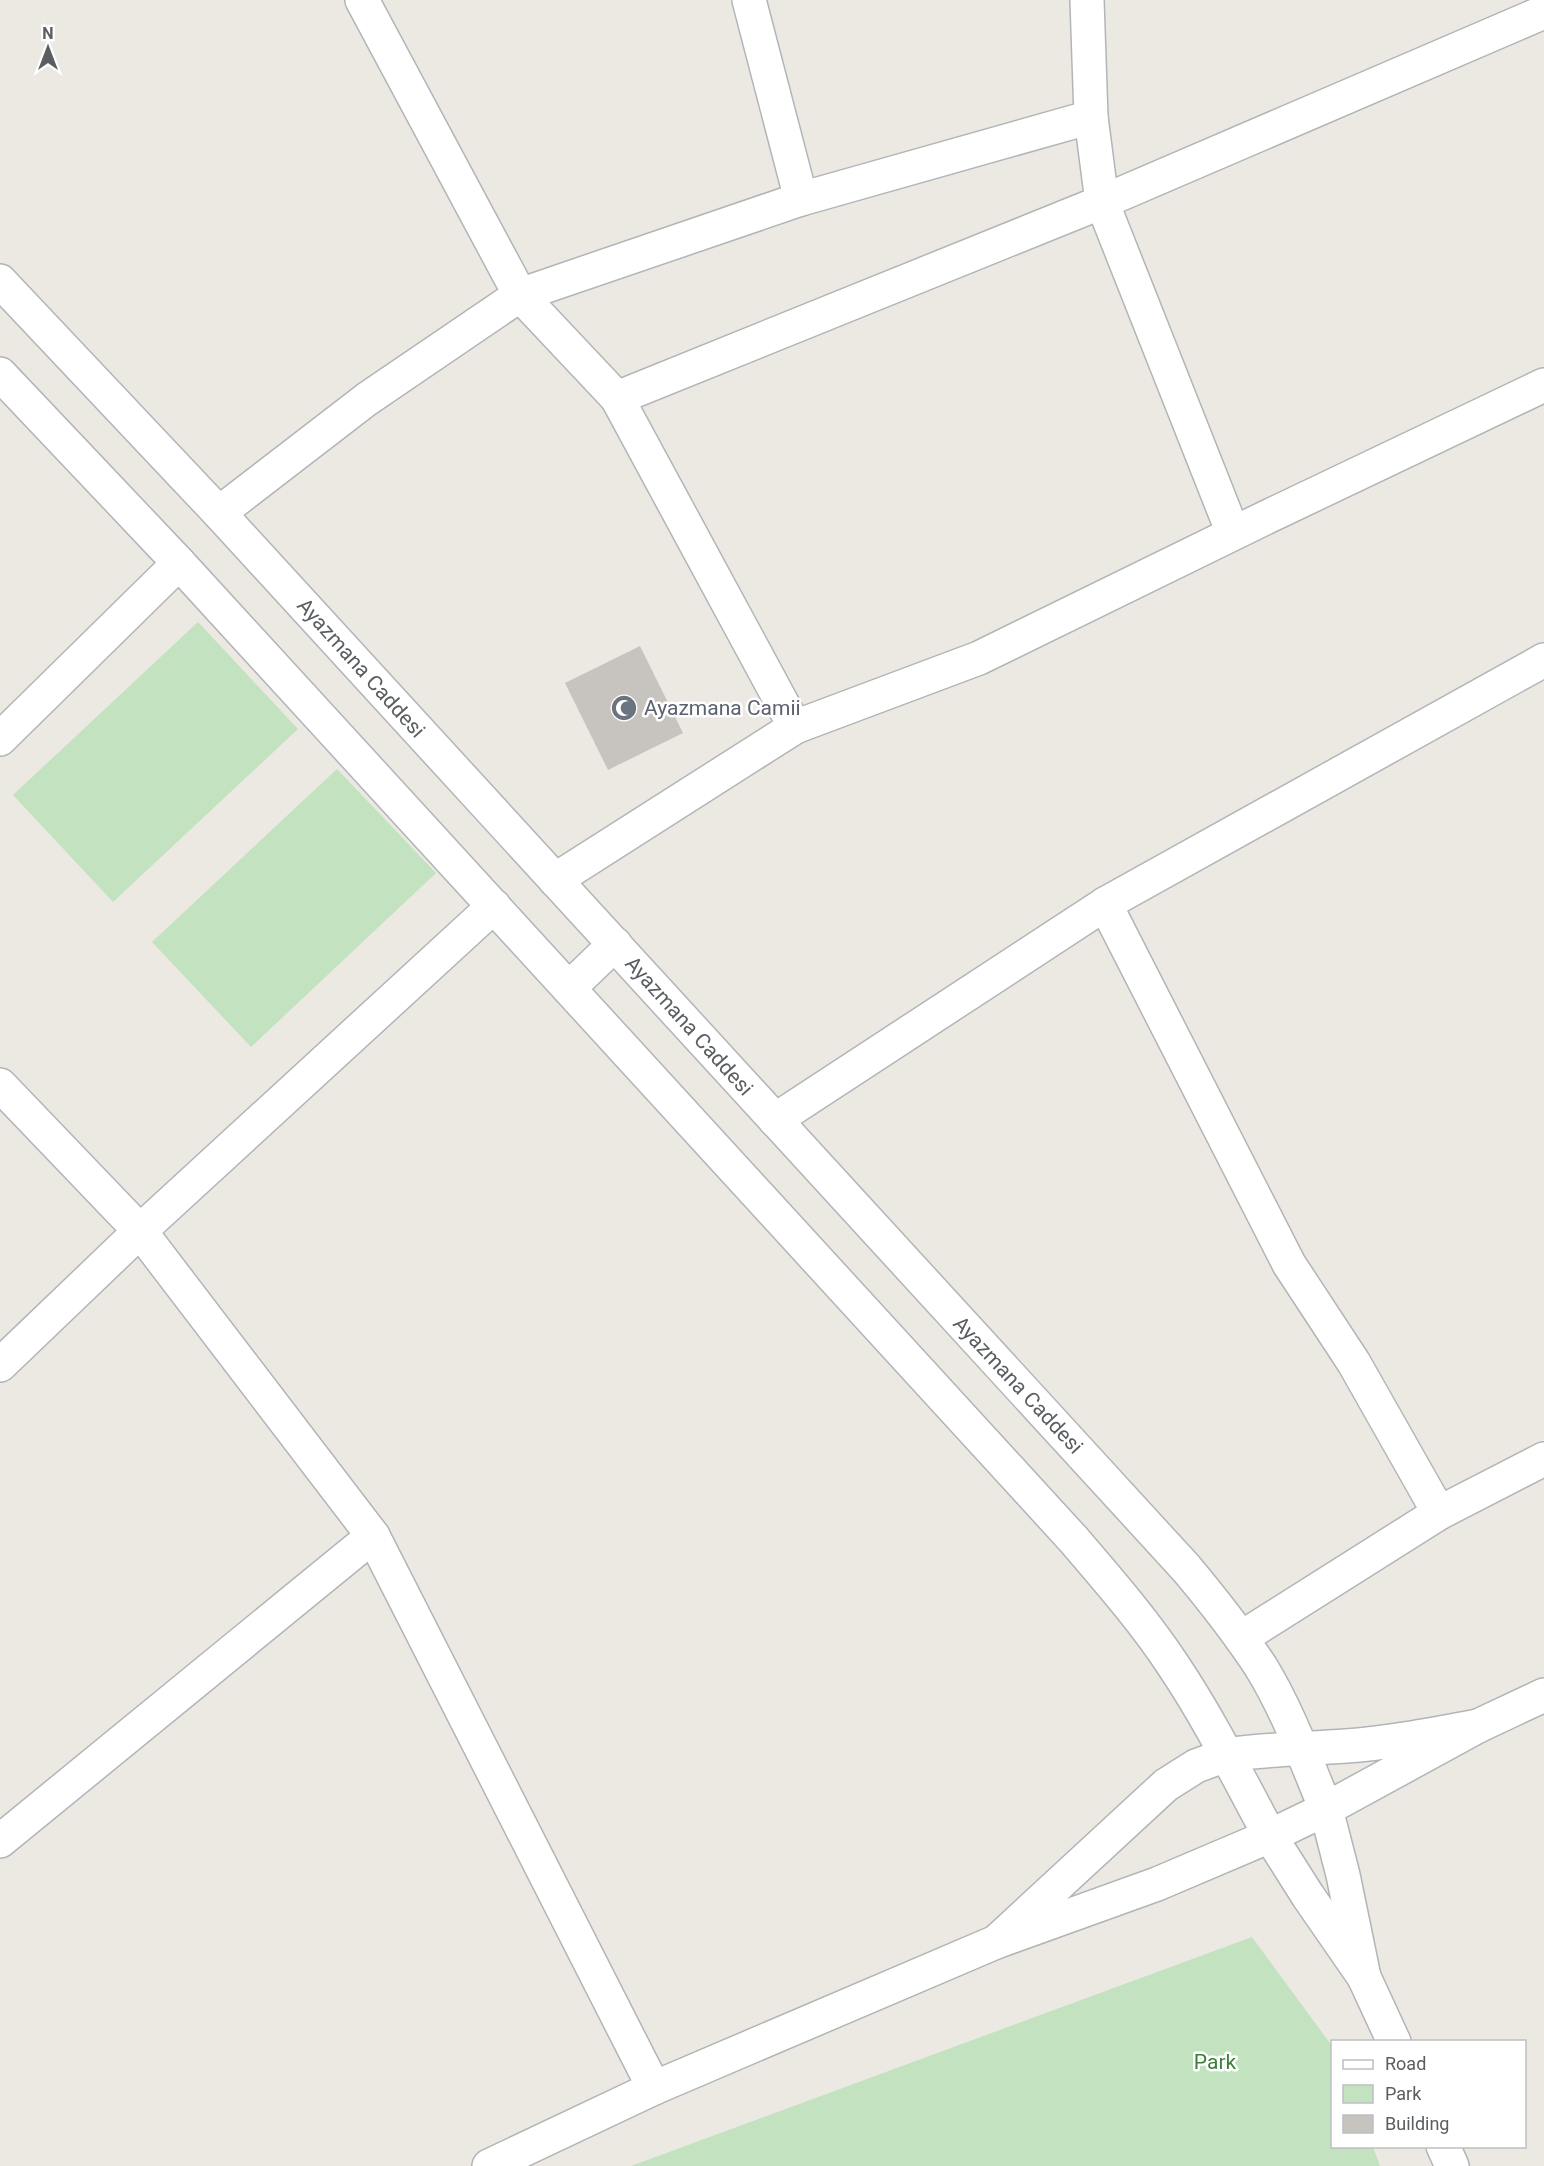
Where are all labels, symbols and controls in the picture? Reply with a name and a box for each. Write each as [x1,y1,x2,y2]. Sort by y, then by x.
north arrow [18,18,78,78]
text: N [42,24,54,43]
street label: Ayazmana Caddesi [292,594,430,742]
mosque icon: Ayazmana Camii [609,693,639,723]
place label: Ayazmana Camii [644,696,801,720]
street label: Ayazmana Caddesi [620,952,758,1100]
street label: Ayazmana Caddesi [948,1311,1088,1459]
legend [1331,2040,1526,2148]
park label: Park [1194,2050,1237,2074]
text: Road [1385,2053,1426,2074]
text: Park [1385,2083,1422,2104]
text: Building [1385,2113,1449,2134]

